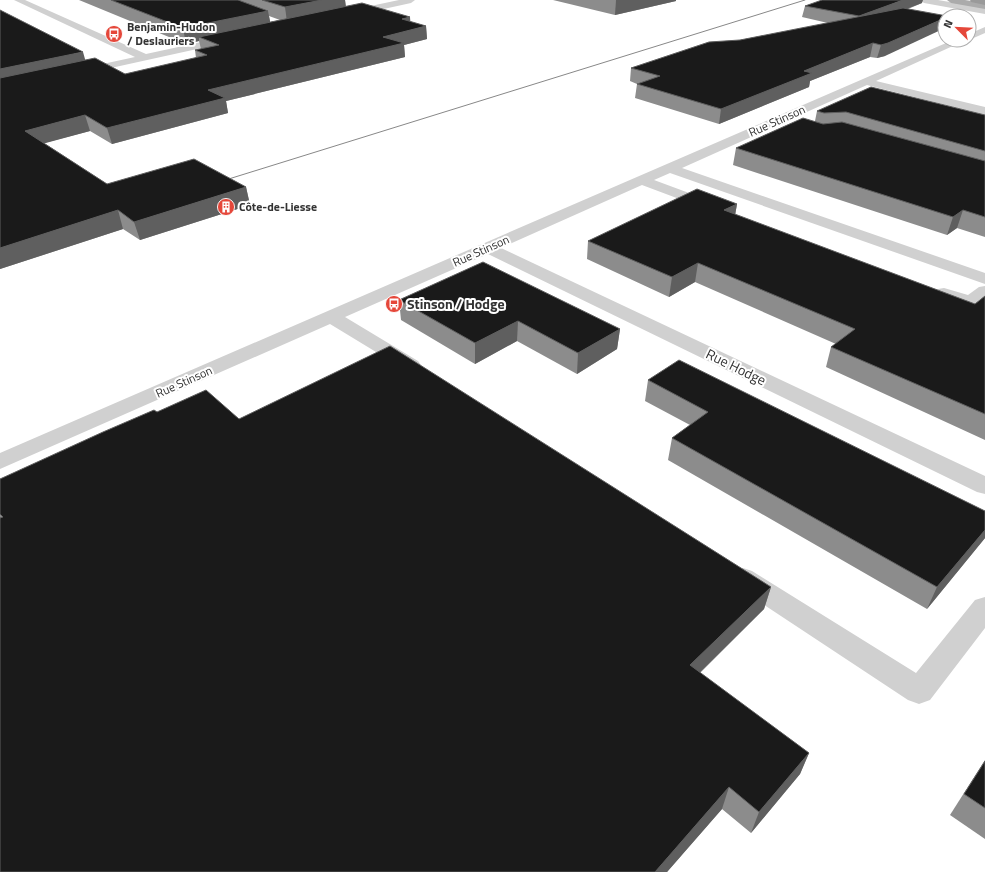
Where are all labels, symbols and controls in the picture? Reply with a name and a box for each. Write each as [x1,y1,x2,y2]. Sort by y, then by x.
north arrow [937,8,977,48]
place label: Benjamin-Hudon / Deslauriers [127,17,215,50]
text: N [939,17,957,31]
bus stop icon: Benjamin-Hudon / Deslauriers [104,24,124,44]
street label: Rue Stinson [745,100,808,142]
building icon: Côte-de-Liesse [216,197,236,217]
place label: Côte-de-Liesse [239,197,317,216]
street label: Rue Stinson [449,230,512,272]
place label: Stinson / Hodge [407,293,505,314]
bus stop icon: Stinson / Hodge [384,294,404,314]
street label: Rue Hodge [703,343,770,390]
street label: Rue Stinson [152,361,215,403]

